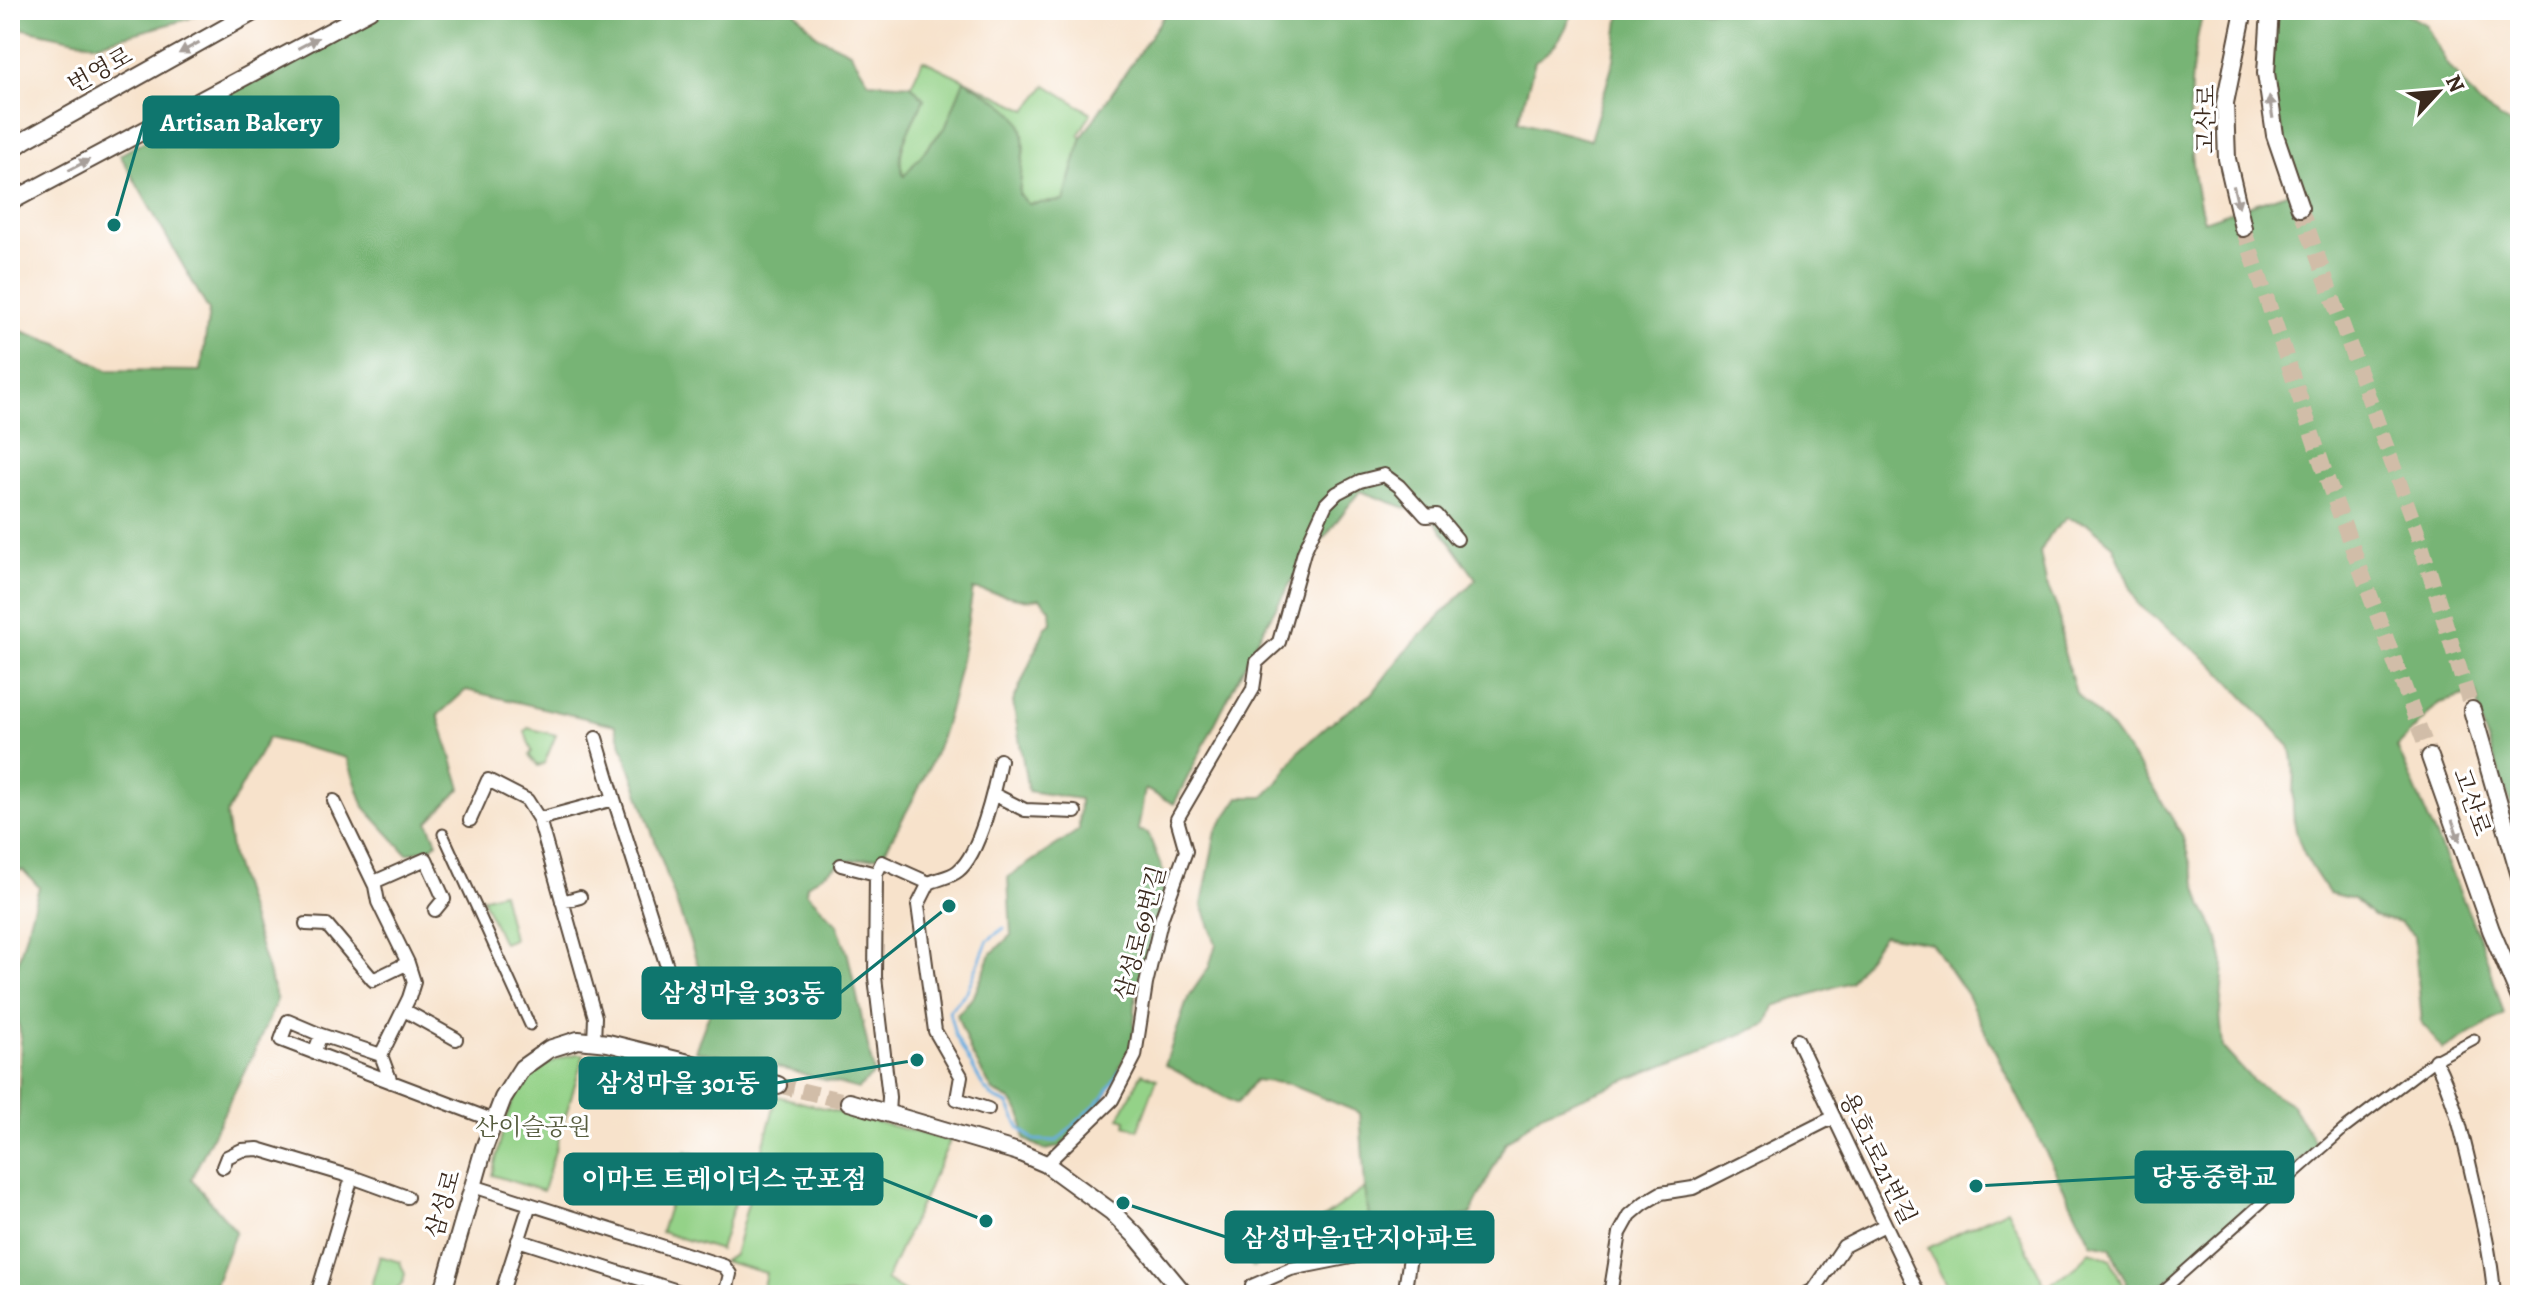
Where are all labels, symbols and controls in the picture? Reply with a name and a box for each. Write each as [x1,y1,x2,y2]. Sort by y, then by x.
one-way arrow [297,36,320,49]
street label: 번영로 [62,39,138,101]
one-way arrow [178,41,200,55]
north arrow [2398,52,2478,132]
text: N [2438,70,2472,97]
street label: 고산로 [2189,84,2223,154]
one-way arrow [2264,94,2277,119]
callout: Artisan Bakery [144,97,338,147]
text: Artisan Bakery [159,105,323,140]
one-way arrow [67,158,90,172]
one-way arrow [2230,185,2243,210]
street label: 고산로 [2446,764,2498,840]
one-way arrow [2451,819,2463,843]
street label: 삼성로69번길 [1107,862,1173,1004]
callout: 삼성마을 303동 [643,968,840,1018]
text: 삼성마을 303동 [659,976,825,1011]
callout: 삼성마을 301동 [580,1058,776,1108]
text: 삼성마을 301동 [596,1066,760,1101]
street label: 용호1로21번길 [1832,1086,1924,1230]
park label: 산이슬공원 [475,1111,591,1143]
callout: 당동중학교 [2136,1152,2293,1202]
callout: 이마트 트레이더스 군포점 [565,1154,882,1204]
text: 당동중학교 [2151,1160,2277,1195]
text: 이마트 트레이더스 군포점 [581,1162,867,1197]
street label: 삼성로 [418,1166,468,1242]
callout: 삼성마을1단지아파트 [1226,1212,1493,1262]
text: 삼성마을1단지아파트 [1241,1221,1477,1256]

